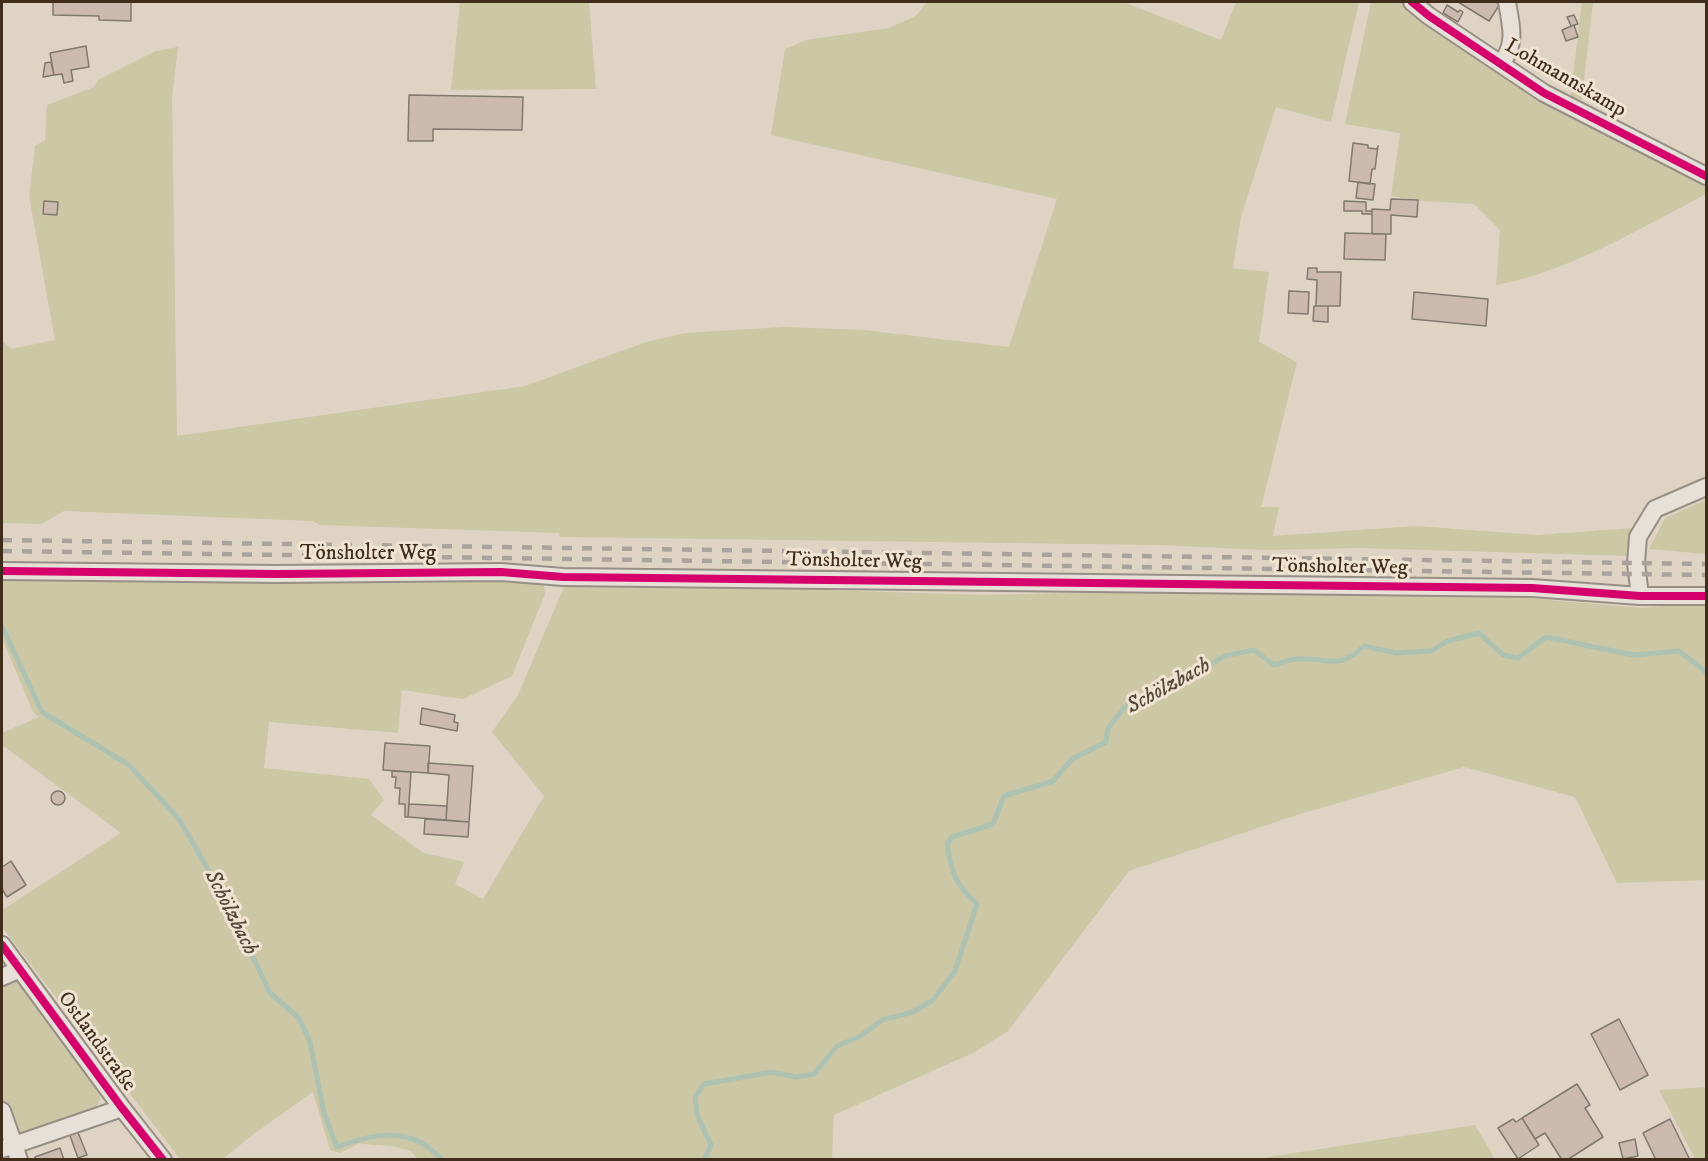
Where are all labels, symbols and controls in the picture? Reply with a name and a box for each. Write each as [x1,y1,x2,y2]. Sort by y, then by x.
street label: Lohmannskamp [1500,34,1630,124]
street label: Tönsholter Weg [300,542,436,568]
street label: Tönsholter Weg [786,548,922,576]
street label: Tönsholter Weg [1272,554,1408,582]
water label: Schölzbach [1122,653,1216,721]
water label: Schölzbach [197,866,263,960]
street label: Ostlandstraße [51,987,141,1097]

